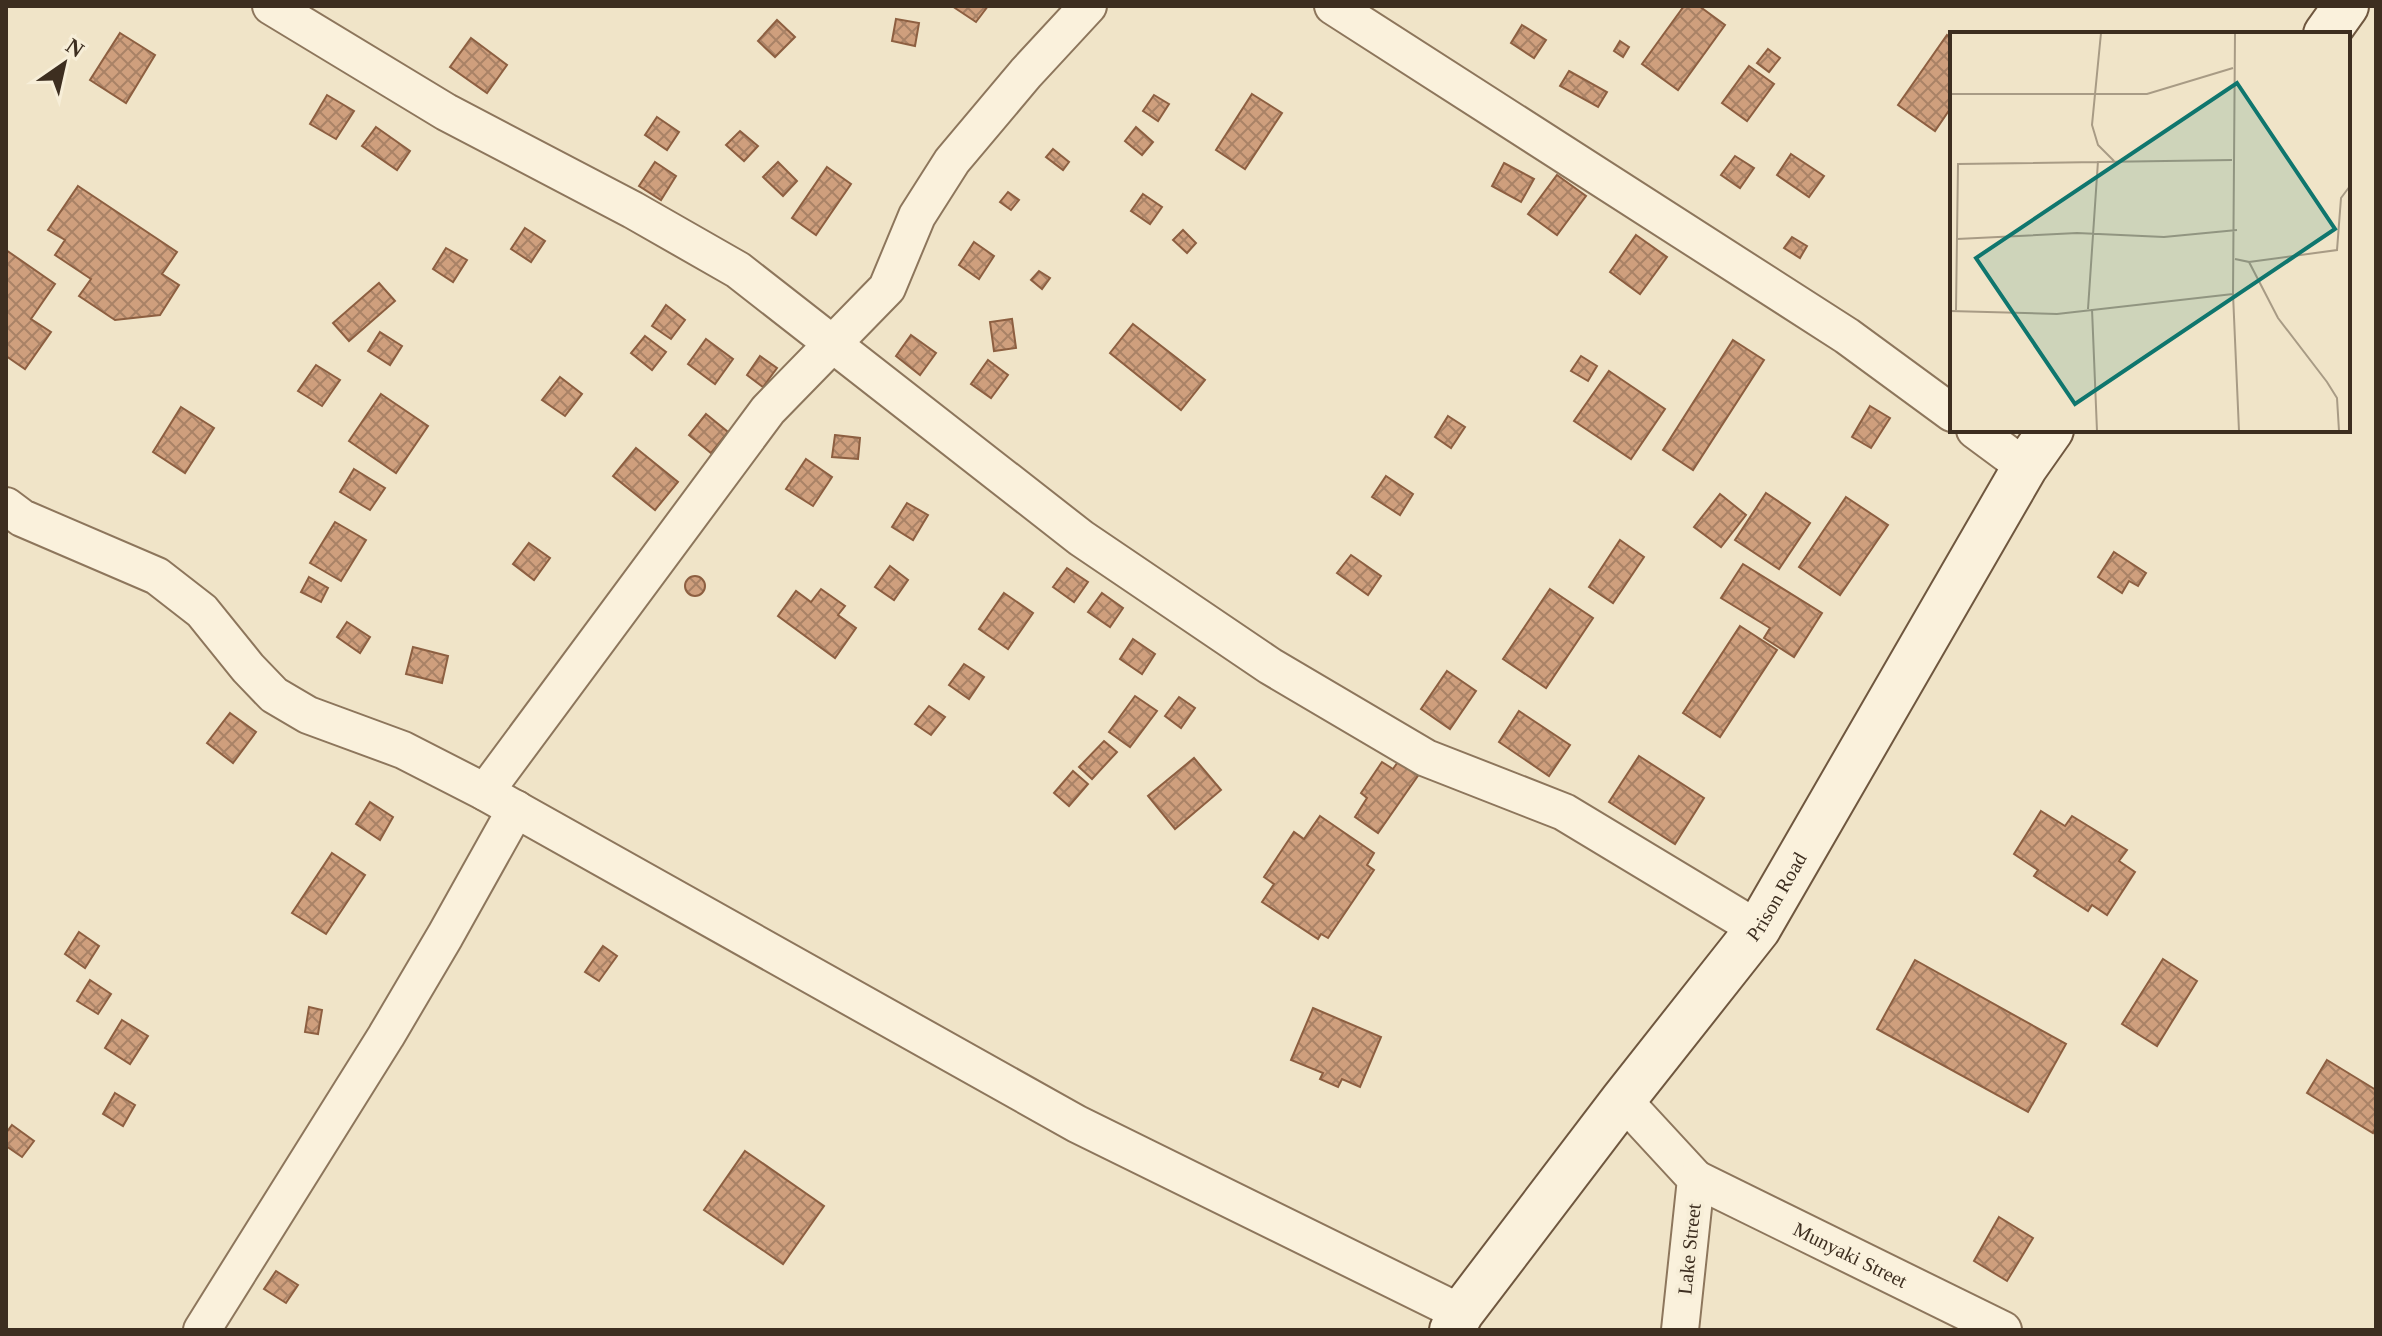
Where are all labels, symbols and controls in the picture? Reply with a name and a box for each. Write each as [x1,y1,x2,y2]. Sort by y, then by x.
north arrow [24,24,104,104]
inset map [1950,32,2350,432]
text: N [61,33,89,63]
street label: Prison Road [1742,849,1811,945]
street label: Lake Street [1673,1202,1705,1296]
street label: Munyaki Street [1790,1218,1911,1292]

